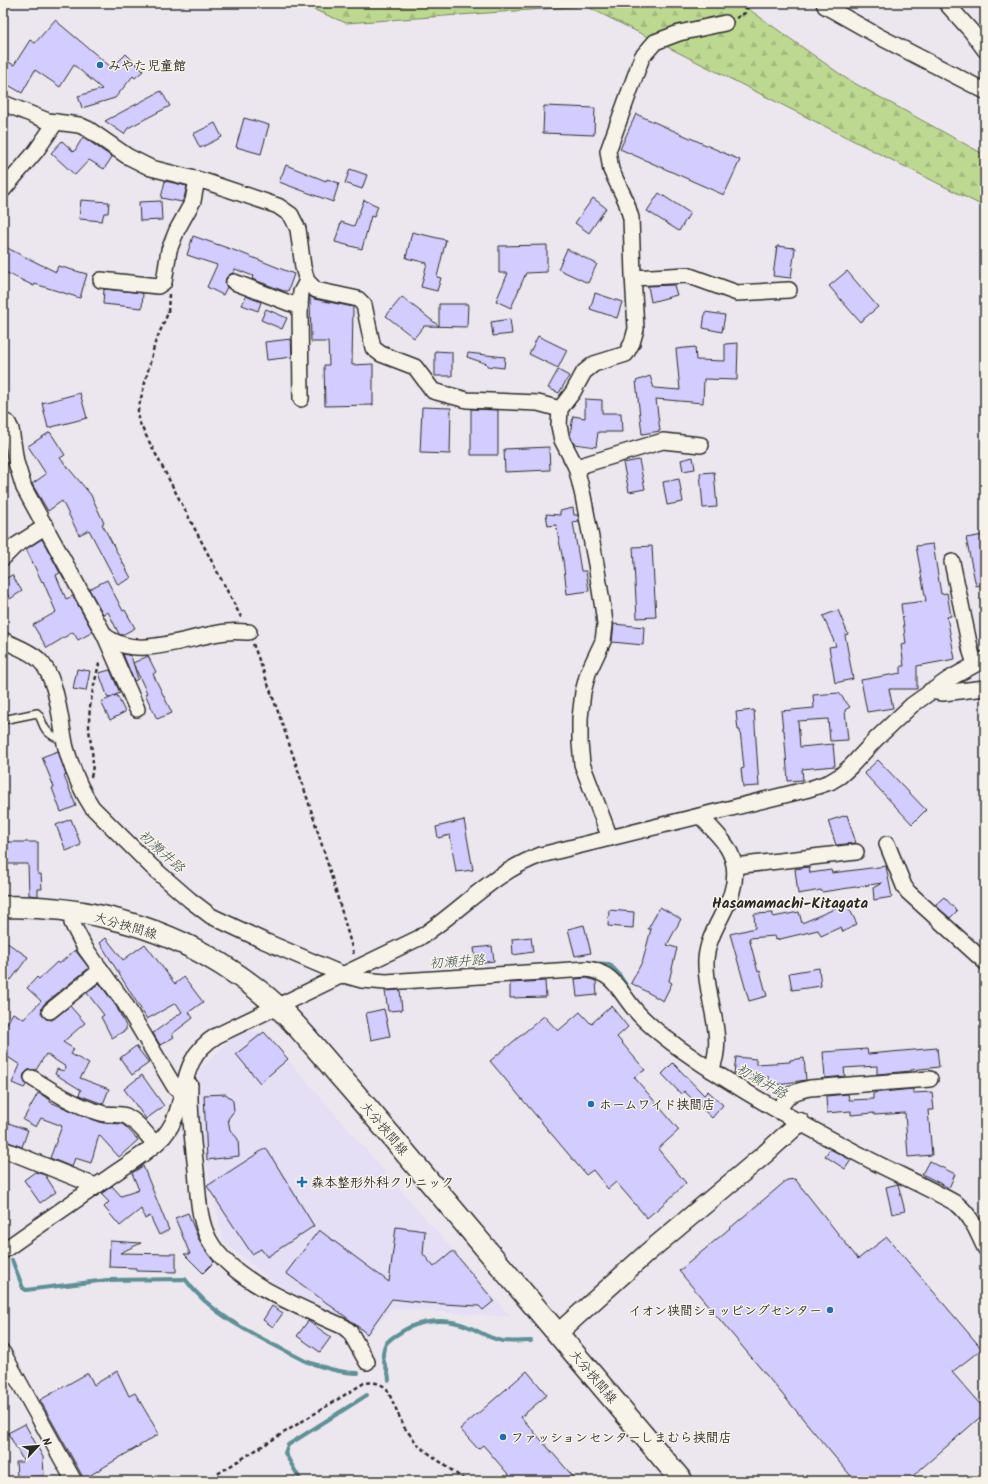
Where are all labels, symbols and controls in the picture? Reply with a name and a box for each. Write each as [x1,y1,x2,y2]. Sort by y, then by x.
place label: みやた児童館 [108,56,186,77]
marker: みやた児童館 [95,60,105,70]
water label: 初瀬井路 [133,825,190,879]
district label: Hasamamachi-Kitagata [712,892,868,916]
street label: 大分挾間線 [91,907,161,946]
water label: 初瀬井路 [428,949,487,975]
water label: 初瀬井路 [732,1058,792,1106]
place label: ホームワイド挟間店 [599,1095,715,1116]
street label: 大分挾間線 [355,1097,413,1161]
marker: ホームワイド挟間店 [586,1099,596,1109]
place label: 森本整形外科クリニック [311,1173,454,1194]
marker: 森本整形外科クリニック [296,1176,308,1188]
place label: イオン狭間ショッピングセンター [628,1301,822,1322]
marker: イオン狭間ショッピングセンター [825,1305,835,1315]
street label: 大分挾間線 [564,1345,622,1409]
north arrow [18,1426,58,1466]
place label: ファッションセンターしまむら挟間店 [511,1428,732,1449]
marker: ファッションセンターしまむら挟間店 [498,1432,508,1442]
text: N [36,1435,56,1449]

